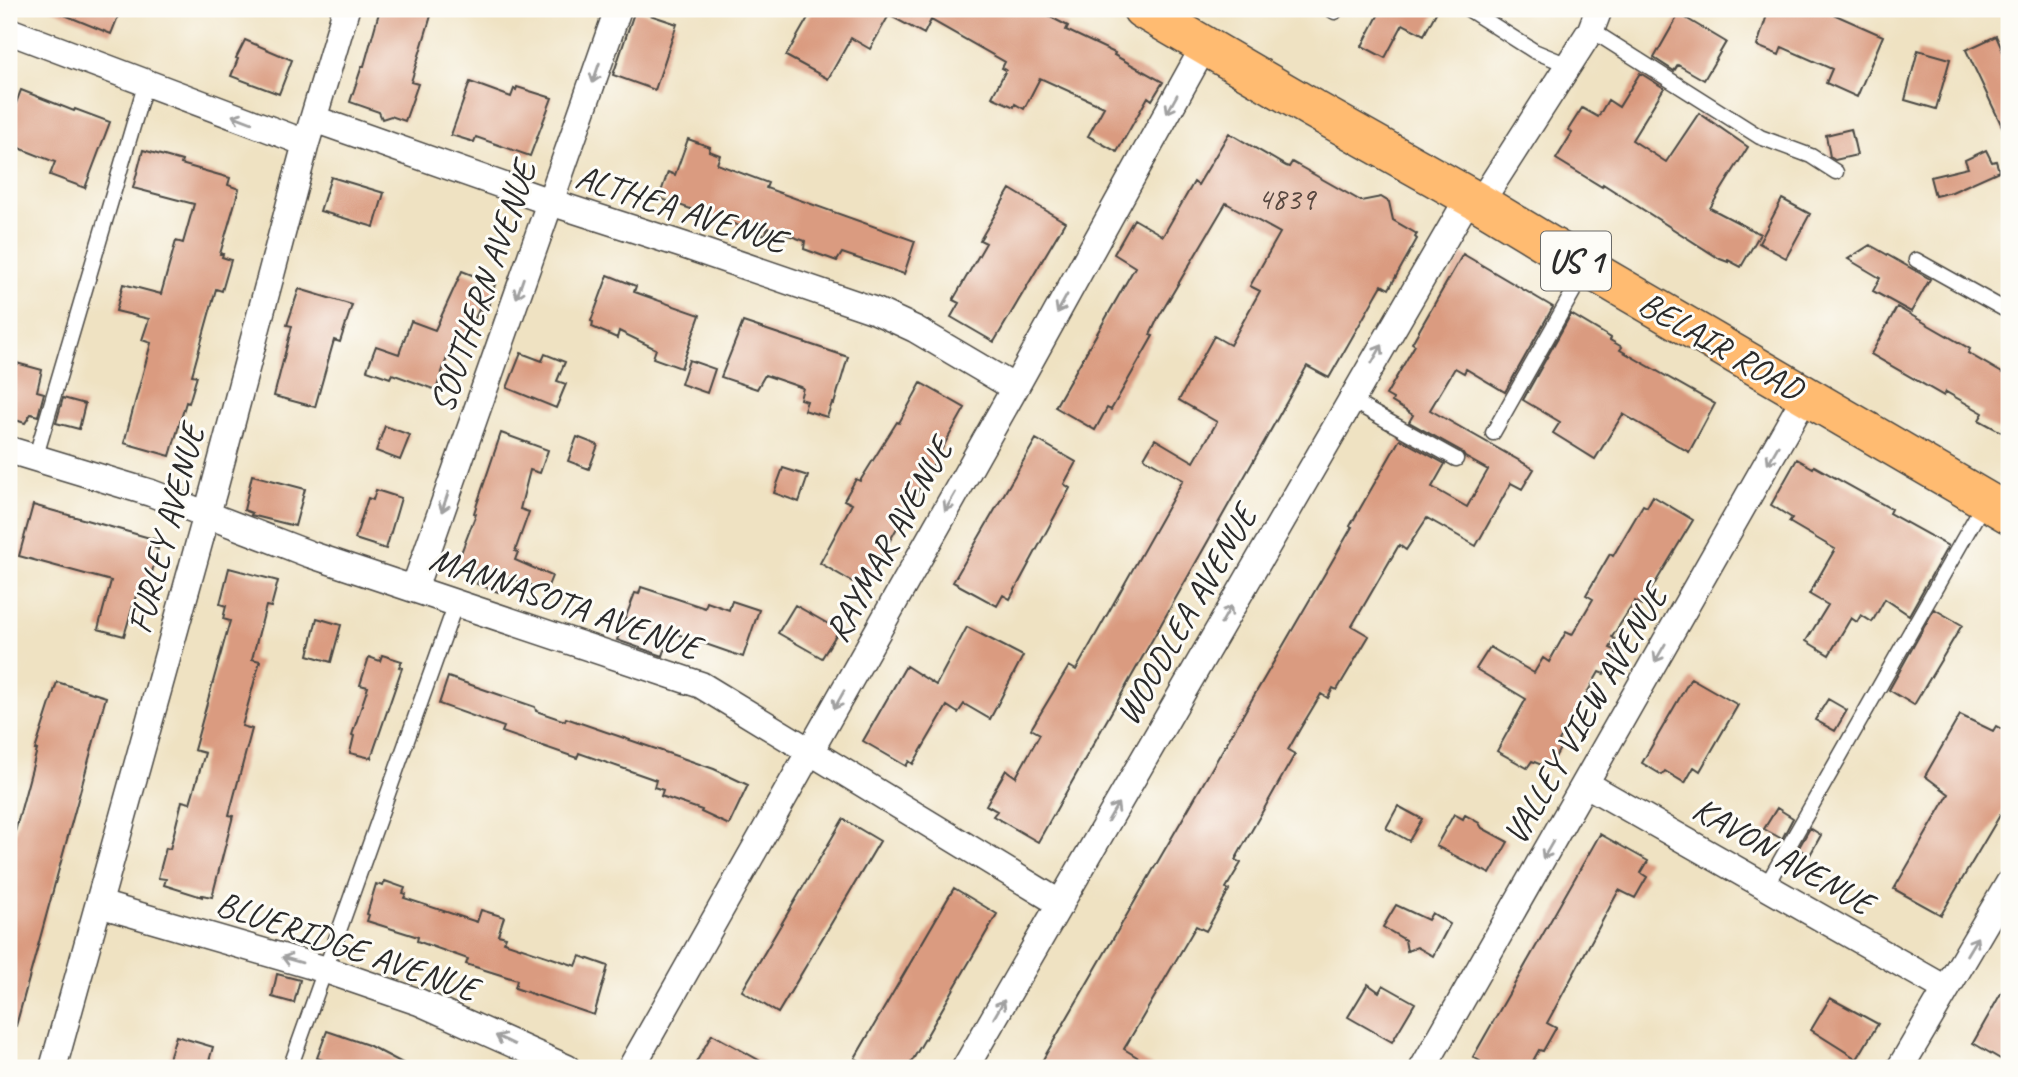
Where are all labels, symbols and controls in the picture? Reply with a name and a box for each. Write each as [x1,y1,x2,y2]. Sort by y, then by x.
one-way arrow [589,62,601,84]
one-way arrow [1165,94,1179,114]
one-way arrow [232,111,254,124]
street label: SOUTHERN AVENUE [419,151,548,418]
street label: ALTHEA AVENUE [570,154,796,265]
house number: 4839 [1257,178,1317,219]
road number: US 1 [1541,232,1611,290]
one-way arrow [513,276,525,298]
street label: BELAIR ROAD [1631,281,1814,412]
one-way arrow [1055,293,1069,313]
one-way arrow [1370,344,1384,364]
street label: FURLEY AVENUE [117,415,217,638]
street label: RAYMAR AVENUE [815,426,966,650]
one-way arrow [1766,444,1779,465]
one-way arrow [437,491,450,513]
one-way arrow [943,492,957,512]
street label: WOODLEA AVENUE [1105,493,1269,733]
street label: MANNASOTA AVENUE [424,536,710,672]
street label: VALLEY VIEW AVENUE [1493,573,1680,853]
one-way arrow [1220,605,1234,625]
one-way arrow [1653,642,1667,662]
one-way arrow [832,690,846,710]
street label: KAVON AVENUE [1685,786,1885,928]
one-way arrow [1106,803,1120,823]
one-way arrow [1541,840,1555,860]
street label: BLUERIDGE AVENUE [211,880,488,1013]
one-way arrow [1965,937,1979,957]
one-way arrow [281,953,304,966]
one-way arrow [993,1000,1007,1020]
one-way arrow [495,1033,516,1046]

